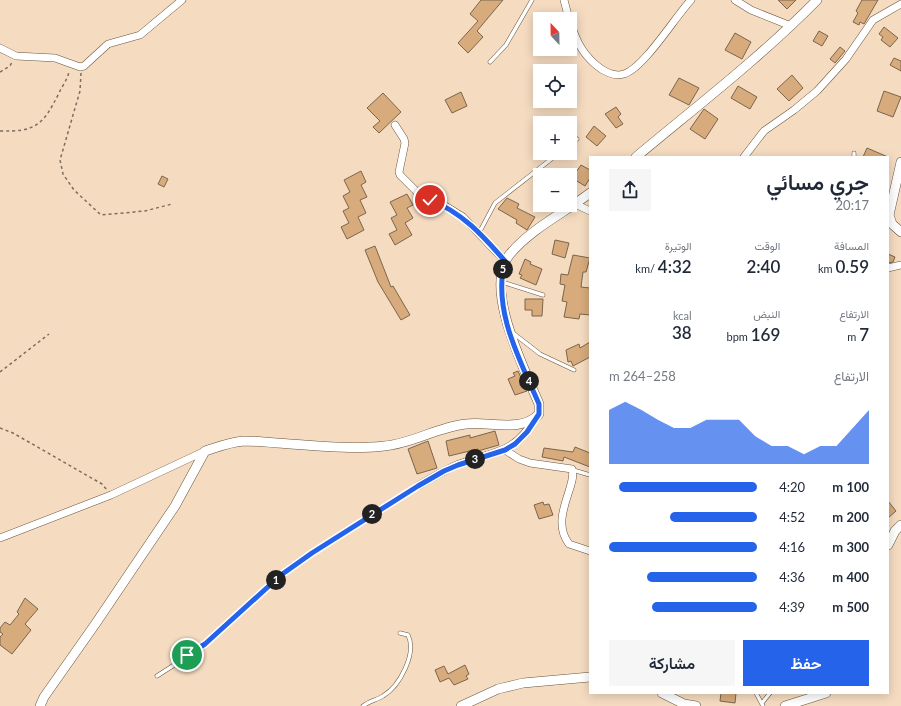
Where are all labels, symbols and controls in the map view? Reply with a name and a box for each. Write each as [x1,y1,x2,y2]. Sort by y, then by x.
north arrow [533,12,577,56]
map controls [533,12,577,212]
button: locate [533,64,577,108]
button: + [533,116,577,160]
button: − [533,168,577,212]
text: جري مسائي [766,168,869,195]
button: share [609,169,651,211]
pin [413,183,447,217]
icon: check [419,189,441,211]
text: 20:17 [836,197,869,213]
text: الوتيرة [665,239,692,252]
text: الوقت [754,239,780,252]
text: المسافة [834,239,869,252]
text: 4:32 [658,256,692,277]
text: 2:40 [746,256,780,277]
text: 0.59 [835,256,869,277]
pin: 5 [493,259,513,279]
text: 5 [500,262,506,275]
text: /km [635,262,658,275]
text: km [818,262,835,275]
text: النبض [753,307,780,320]
text: الارتفاع [839,307,869,320]
text: kcal [673,309,692,322]
text: 38 [672,322,692,343]
text: 169 [751,324,780,345]
text: 7 [859,324,869,345]
text: bpm [727,330,751,343]
text: m [847,330,859,343]
text: 258–264 m [609,368,676,384]
text: الارتفاع [834,368,869,384]
pin: 4 [519,371,539,391]
text: 4 [526,374,532,387]
pin: 3 [465,449,485,469]
text: 3 [472,452,478,465]
text: 4:20 [779,479,805,495]
text: 100 m [832,479,869,495]
pin: 2 [362,504,382,524]
text: 2 [369,507,375,520]
text: 4:52 [779,509,805,525]
text: 200 m [832,509,869,525]
text: 4:16 [779,539,805,555]
text: 300 m [832,539,869,555]
text: 4:36 [779,569,805,585]
text: 400 m [832,569,869,585]
pin: 1 [266,570,286,590]
text: 1 [273,573,279,586]
text: 4:39 [779,599,805,615]
text: 500 m [832,599,869,615]
pin [170,638,204,672]
button: مشاركة [609,640,735,686]
button: حفظ [743,640,869,686]
icon: arrive [176,644,198,666]

